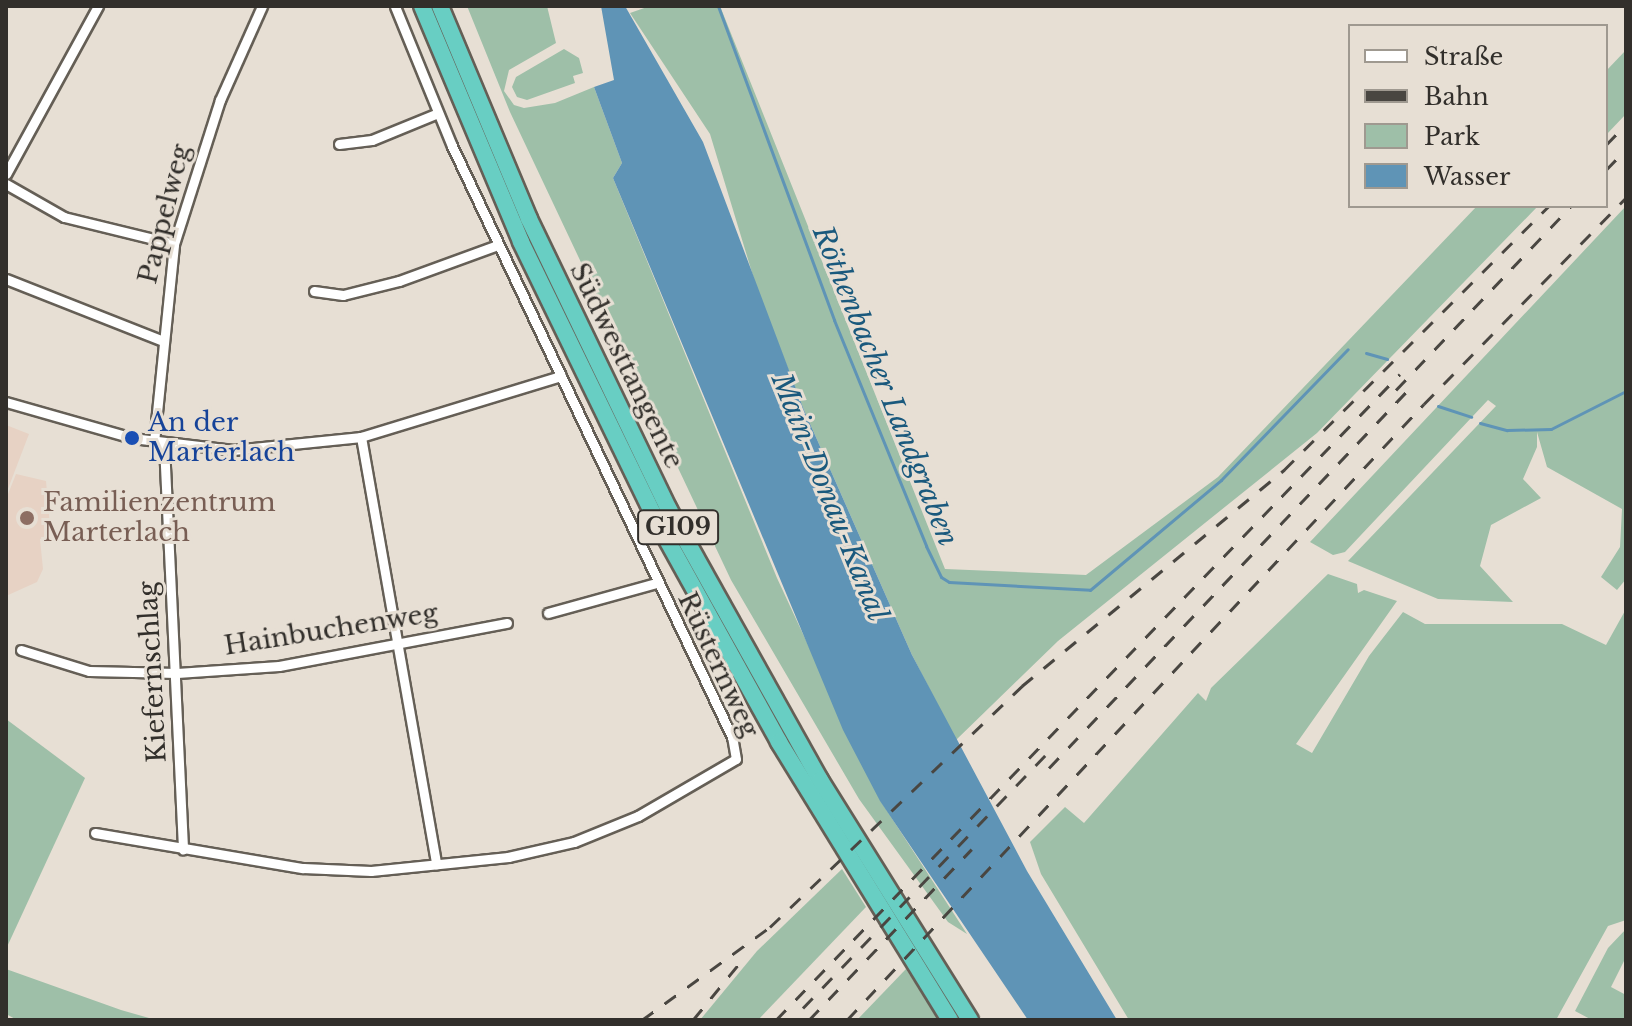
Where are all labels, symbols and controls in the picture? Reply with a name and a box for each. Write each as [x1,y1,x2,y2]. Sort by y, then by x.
legend [1348,24,1608,208]
text: Straße [1424,42,1503,71]
text: Bahn [1424,82,1489,111]
text: Park [1424,122,1480,151]
street label: Pappelweg [133,141,197,287]
text: Wasser [1424,162,1510,191]
water label: Röthenbacher Landgraben [805,221,965,551]
street label: Südwesttangente [563,258,689,474]
water label: Main-Donau-Kanal [764,368,894,626]
place label: An der Marterlach [148,407,295,468]
marker: An der Marterlach [123,429,141,447]
place label: Familienzentrum Marterlach [43,487,276,548]
road number: G109 [636,507,720,547]
marker: Familienzentrum Marterlach [18,509,36,527]
street label: Kiefernschlag [133,580,173,764]
street label: Rüsternweg [671,588,765,742]
street label: Hainbuchenweg [222,598,440,662]

